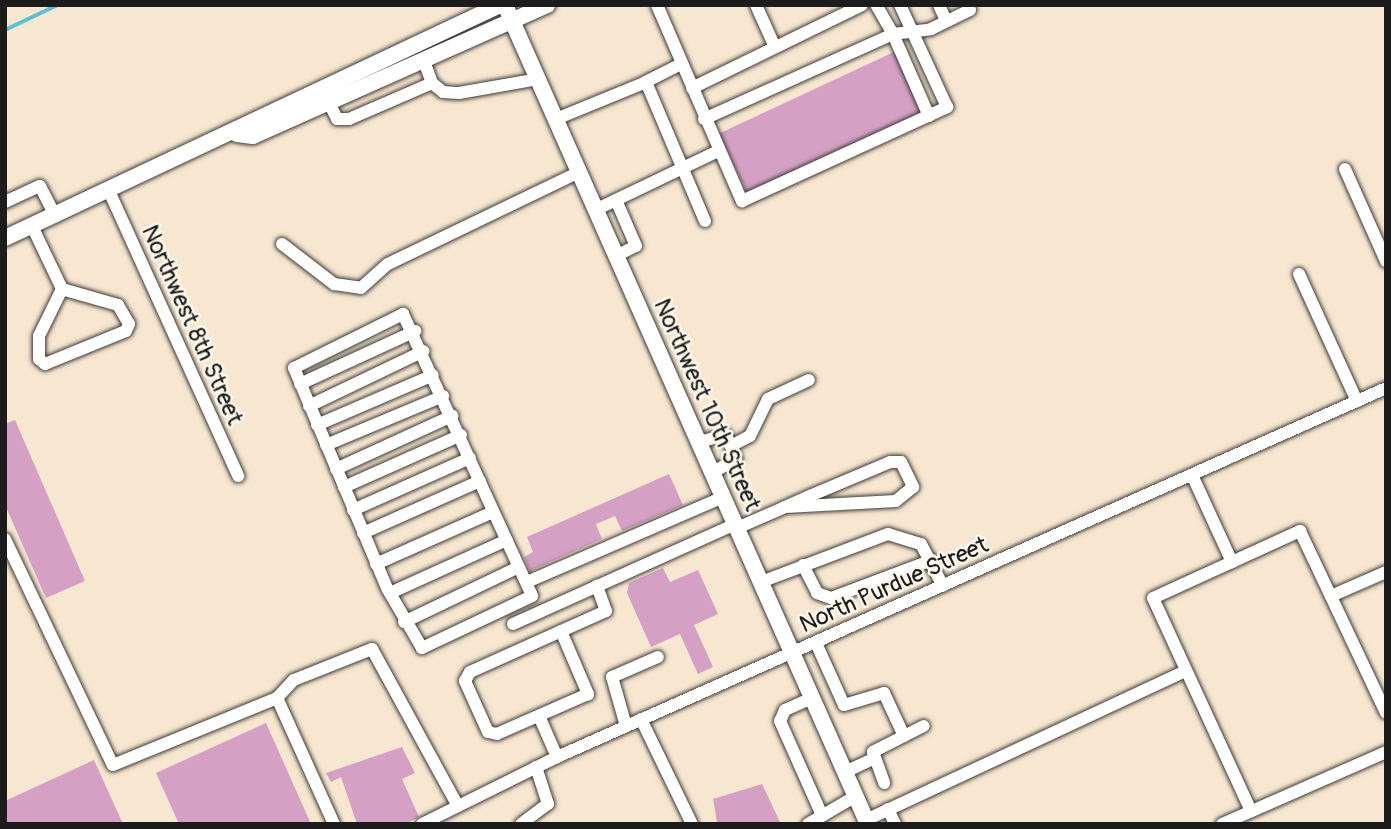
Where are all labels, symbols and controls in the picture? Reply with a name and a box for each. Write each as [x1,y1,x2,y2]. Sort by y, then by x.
street label: Northwest 8th Street [135,221,249,429]
street label: Northwest 10th Street [647,294,767,516]
street label: North Purdue Street [795,531,993,639]

